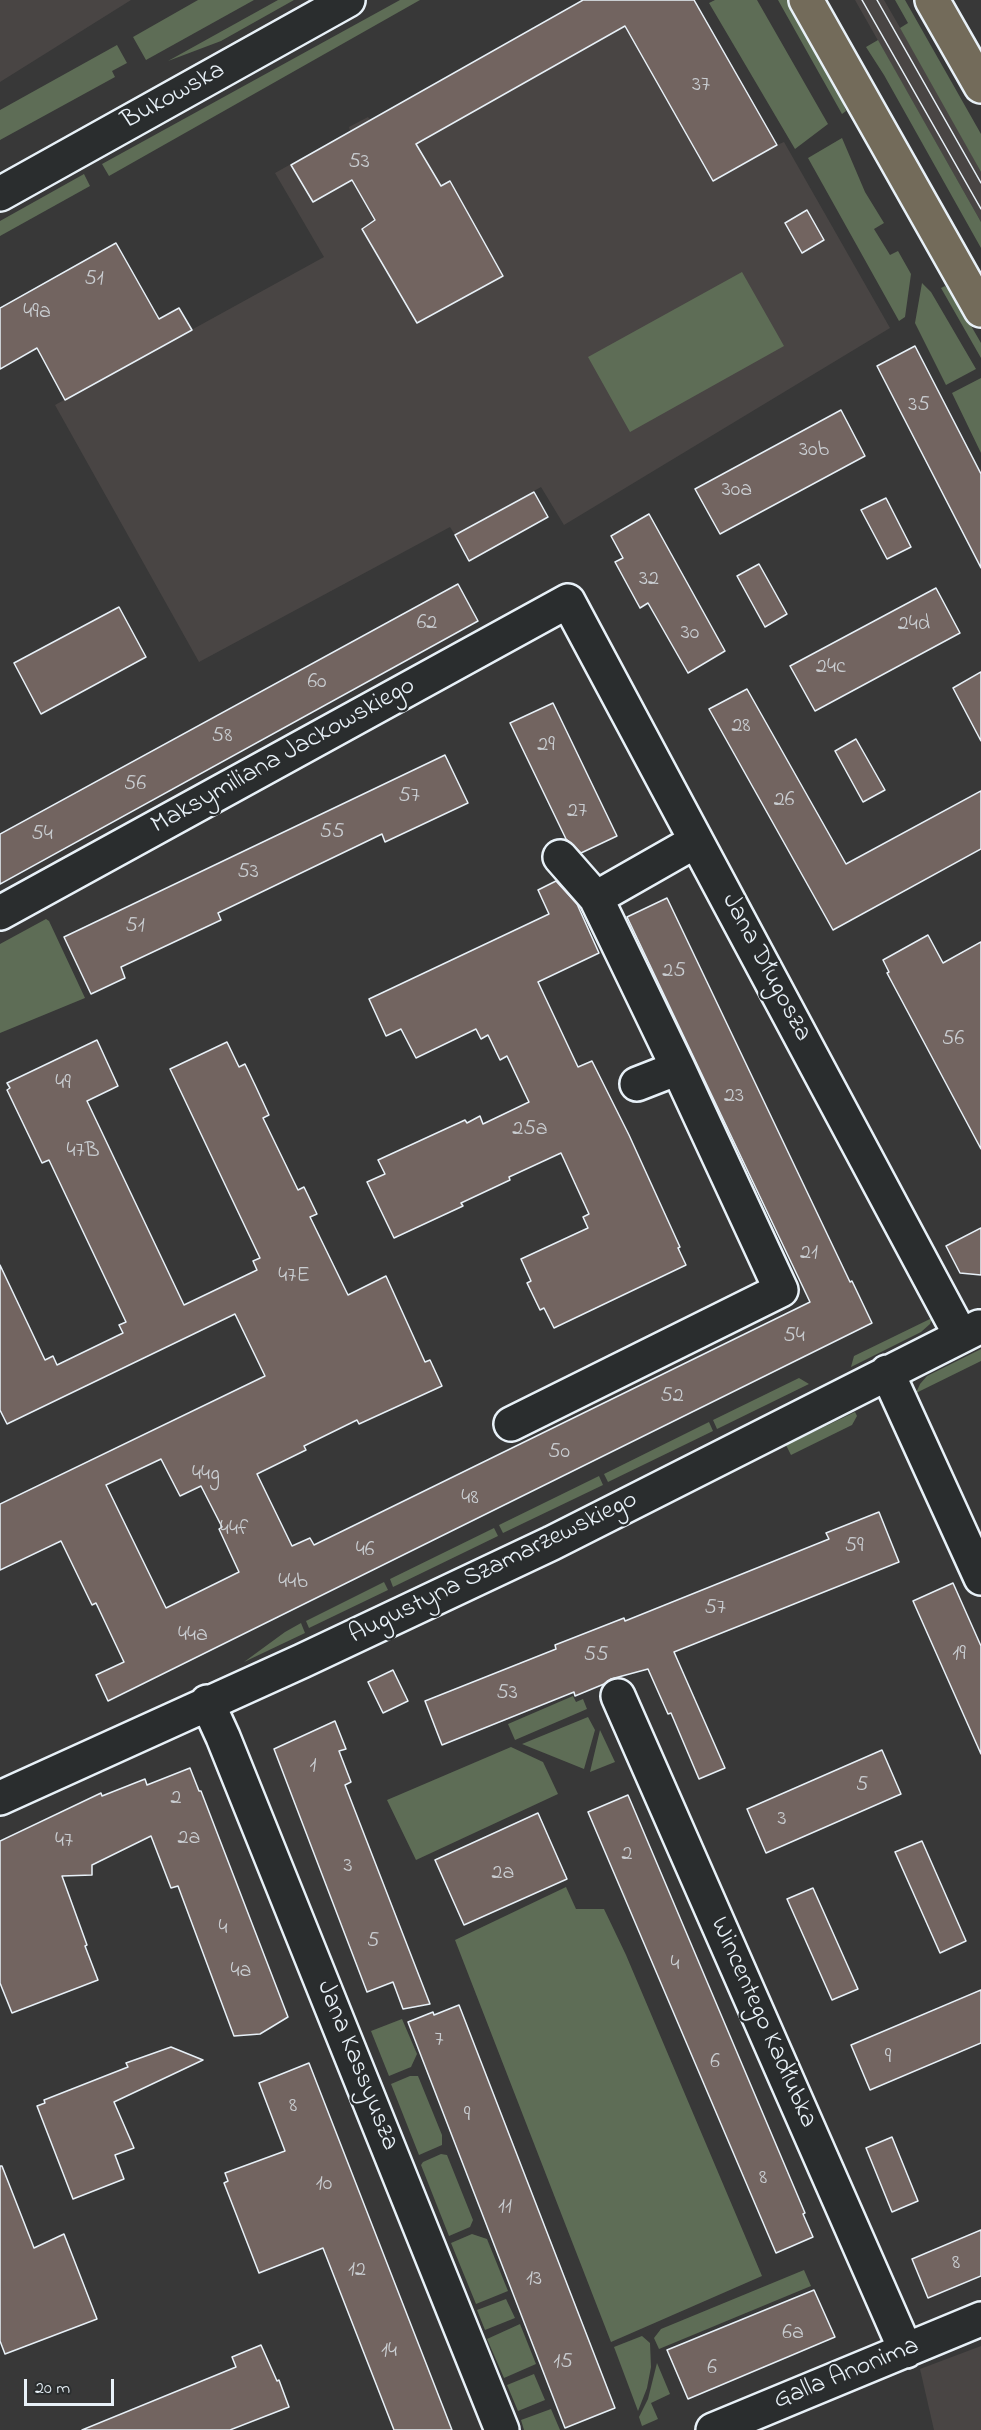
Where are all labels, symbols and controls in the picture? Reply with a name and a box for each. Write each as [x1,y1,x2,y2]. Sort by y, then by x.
street label: Bukowska [117,56,231,138]
house number: 37 [692,73,710,99]
house number: 53 [348,150,370,176]
house number: 51 [84,267,104,293]
house number: 49a [23,300,51,326]
house number: 35 [908,393,930,419]
house number: 30b [799,438,829,464]
house number: 30a [722,478,752,504]
house number: 32 [639,567,659,593]
house number: 62 [417,611,437,637]
house number: 24d [898,612,930,638]
house number: 30 [681,621,699,647]
house number: 24c [816,655,846,681]
house number: 60 [307,670,327,696]
street label: Maksymiliana Jackowskiego [147,671,421,843]
house number: 28 [731,714,751,740]
house number: 58 [212,724,232,750]
house number: 29 [537,733,555,759]
house number: 56 [124,772,146,798]
house number: 57 [398,784,420,810]
house number: 26 [774,788,794,814]
house number: 27 [567,799,587,825]
house number: 55 [319,820,345,846]
house number: 54 [31,822,53,848]
house number: 53 [237,860,259,886]
street label: Jana Długosza [713,889,817,1047]
house number: 51 [125,914,145,940]
house number: 25 [662,959,686,985]
house number: 56 [942,1027,964,1053]
house number: 49 [55,1071,71,1097]
house number: 23 [724,1084,744,1110]
house number: 25a [512,1117,548,1143]
house number: 47B [67,1139,99,1165]
house number: 21 [800,1241,818,1267]
house number: 47E [278,1264,310,1290]
house number: 54 [783,1324,805,1350]
house number: 52 [660,1384,684,1410]
house number: 50 [548,1440,570,1466]
house number: 44g [192,1462,220,1488]
street label: Augustyna Szamarzewskiego [345,1486,643,1652]
house number: 48 [461,1486,479,1512]
house number: 44f [220,1517,248,1543]
house number: 59 [844,1534,864,1560]
house number: 46 [356,1538,374,1564]
house number: 44b [278,1570,308,1596]
house number: 57 [704,1596,726,1622]
house number: 44a [178,1623,208,1649]
house number: 19 [952,1642,966,1668]
house number: 55 [583,1643,609,1669]
house number: 53 [496,1681,518,1707]
house number: 1 [310,1754,316,1780]
house number: 5 [856,1773,868,1799]
house number: 2 [171,1786,181,1812]
house number: 3 [777,1807,787,1833]
house number: 2a [178,1826,200,1852]
house number: 47 [55,1829,73,1855]
house number: 2 [622,1842,632,1868]
house number: 3 [343,1854,353,1880]
house number: 2a [492,1861,514,1887]
street label: Wincentego Kadłubka [702,1913,822,2133]
house number: 4 [218,1916,228,1942]
house number: 5 [367,1929,379,1955]
house number: 4 [670,1952,680,1978]
house number: 4a [231,1959,251,1985]
street label: Jana Kassyusza [308,1976,404,2156]
house number: 7 [434,2028,444,2054]
house number: 9 [885,2045,891,2071]
house number: 6 [710,2050,720,2076]
house number: 8 [289,2094,297,2120]
house number: 9 [464,2103,470,2129]
house number: 8 [759,2166,767,2192]
house number: 10 [316,2172,332,2198]
house number: 11 [498,2195,512,2221]
house number: 8 [952,2251,960,2277]
house number: 12 [348,2258,366,2284]
house number: 13 [526,2267,542,2293]
house number: 6a [782,2321,804,2347]
street label: Galla Anonima [770,2332,924,2418]
house number: 14 [381,2339,397,2365]
house number: 15 [553,2350,573,2376]
house number: 6 [707,2356,717,2382]
scale bar [27,2367,117,2405]
text: 20 m [35,2376,70,2402]

